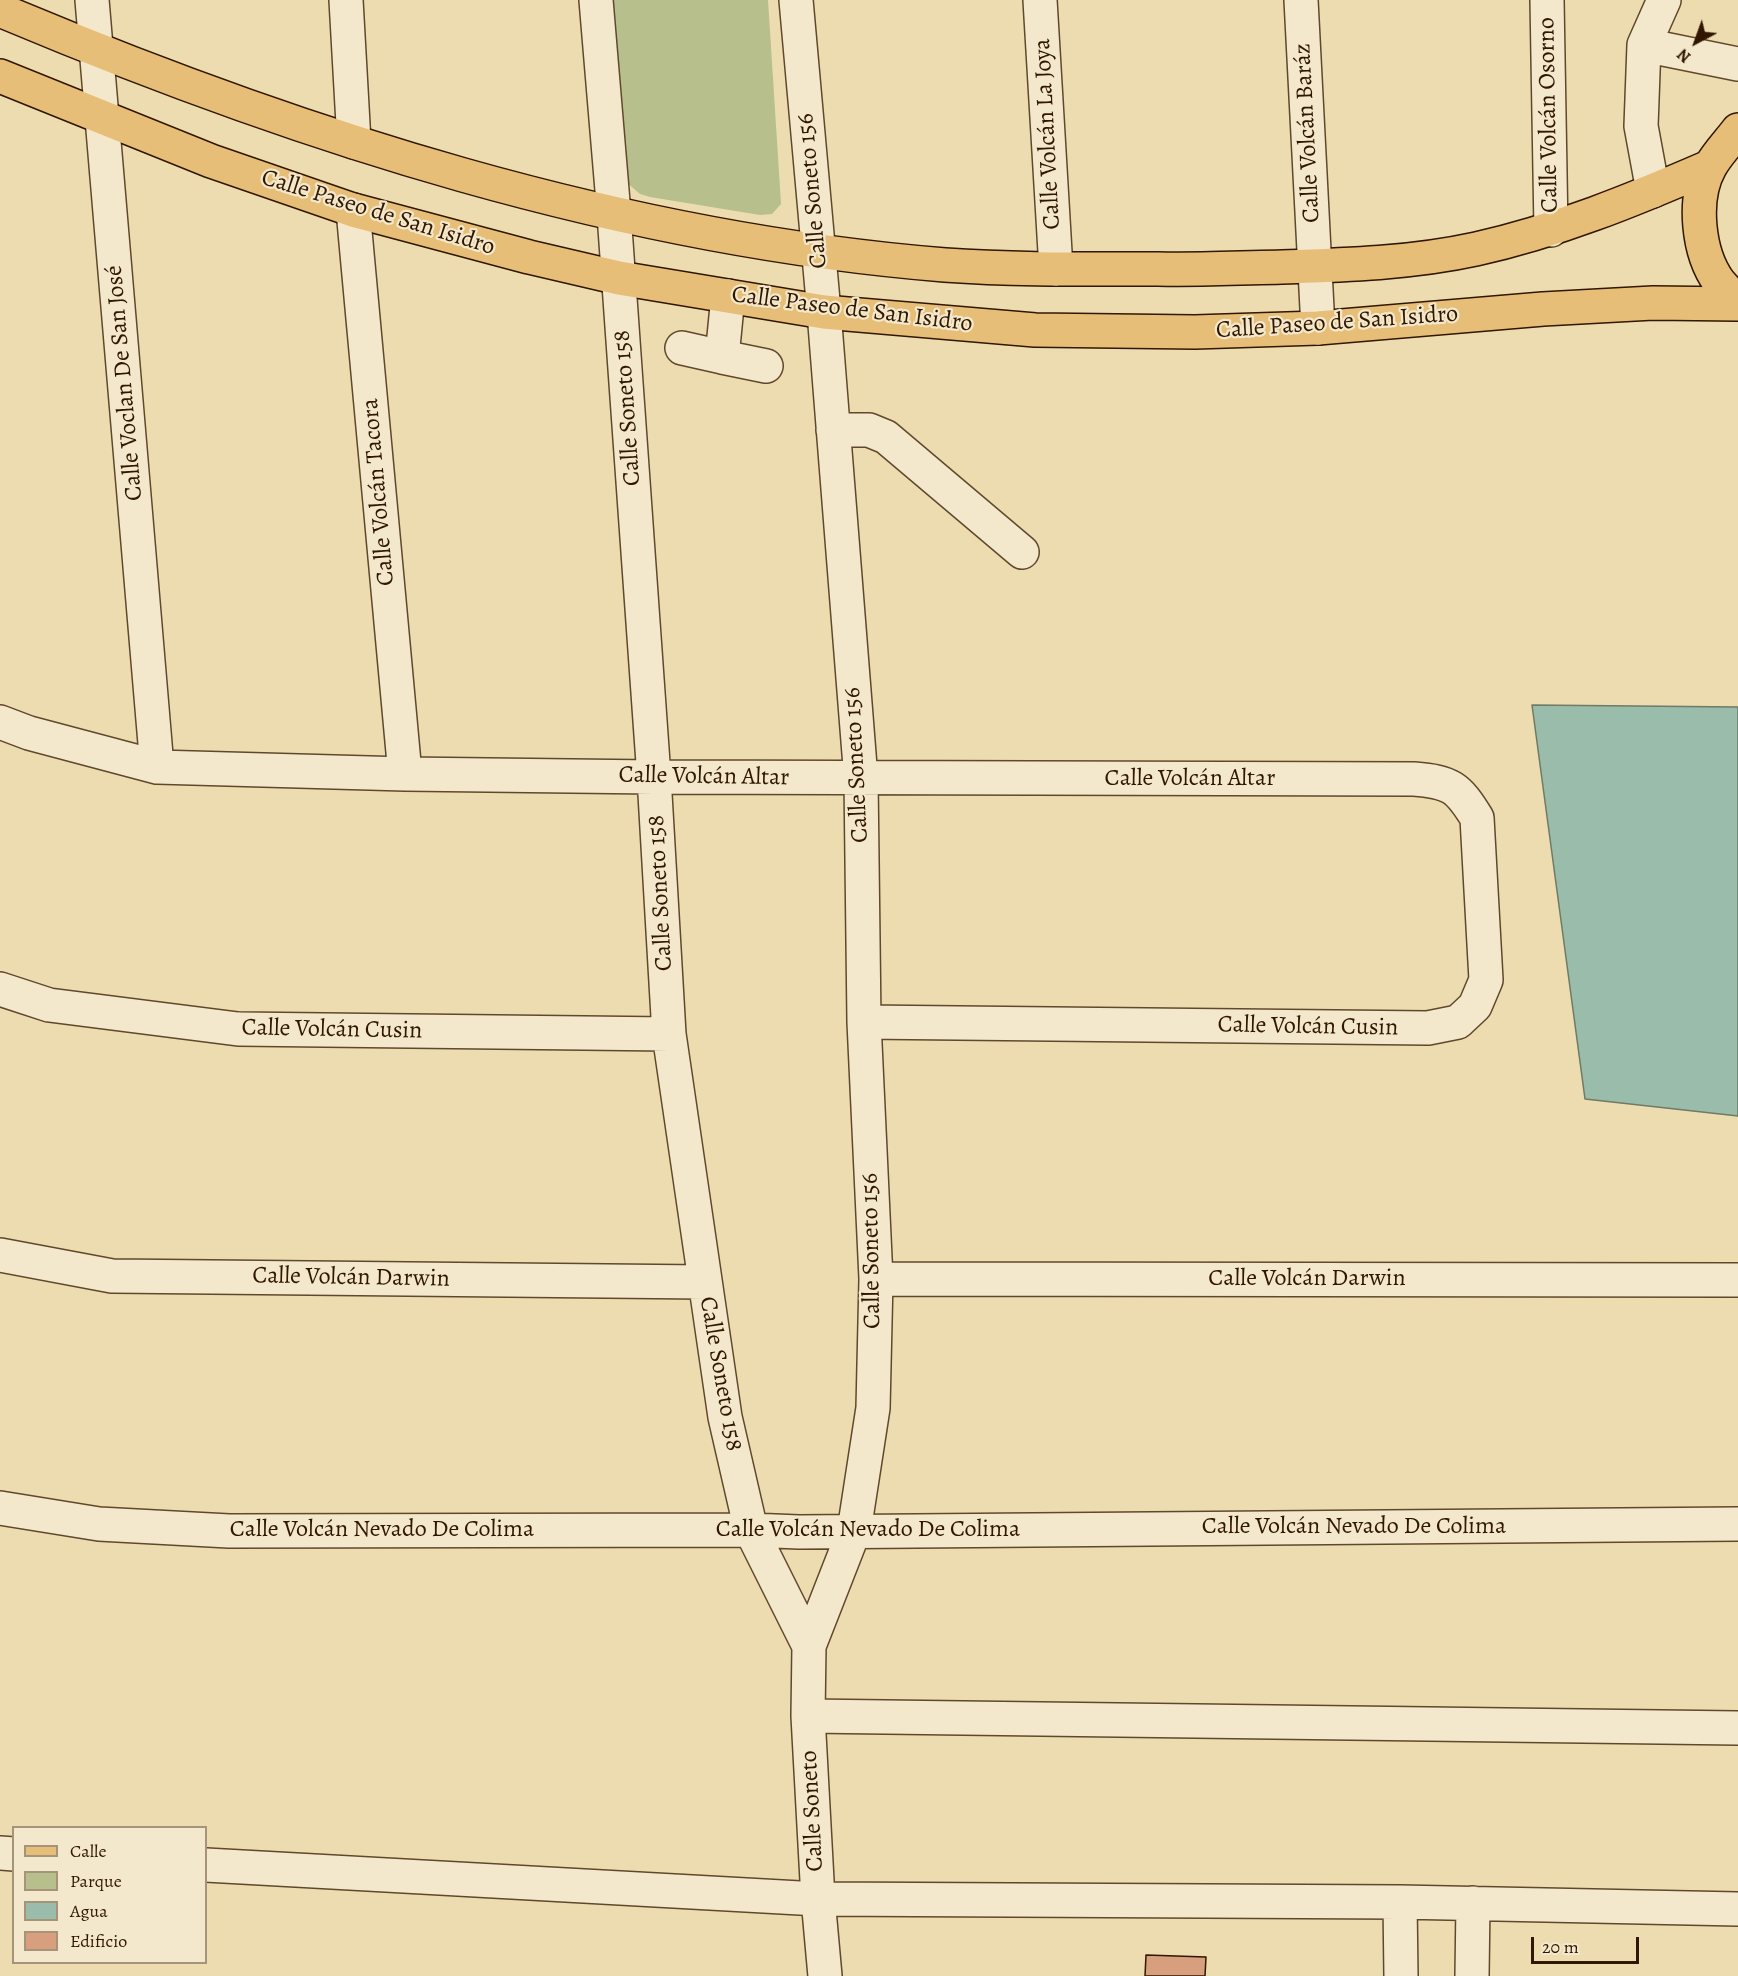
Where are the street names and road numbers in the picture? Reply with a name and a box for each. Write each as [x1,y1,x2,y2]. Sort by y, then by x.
street label: Calle Volcán Osorno [1533,17,1565,213]
street label: Calle Volcán La Joya [1029,38,1067,230]
street label: Calle Volcán Baráz [1289,42,1327,224]
street label: Calle Soneto 156 [792,112,834,270]
street label: Calle Paseo de San Isidro [258,164,498,262]
street label: Calle Voclan De San José [100,264,150,502]
street label: Calle Paseo de San Isidro [730,281,974,339]
street label: Calle Paseo de San Isidro [1215,300,1459,346]
street label: Calle Soneto 158 [608,329,648,487]
street label: Calle Volcán Tacora [356,397,402,587]
street label: Calle Soneto 156 [839,686,875,844]
street label: Calle Volcán Altar [618,761,790,793]
street label: Calle Volcán Altar [1105,765,1275,793]
street label: Calle Soneto 158 [643,814,679,972]
street label: Calle Volcán Cusin [1217,1011,1399,1043]
street label: Calle Volcán Cusin [241,1014,423,1046]
street label: Calle Soneto 156 [856,1173,888,1329]
street label: Calle Volcán Darwin [252,1262,450,1294]
street label: Calle Volcán Darwin [1208,1265,1406,1293]
street label: Calle Soneto 158 [692,1295,748,1453]
street label: Calle Volcán Nevado De Colima [1202,1513,1506,1541]
street label: Calle Volcán Nevado De Colima [230,1516,534,1544]
street label: Calle Volcán Nevado De Colima [716,1516,1020,1544]
street label: Calle Soneto [795,1750,831,1872]

